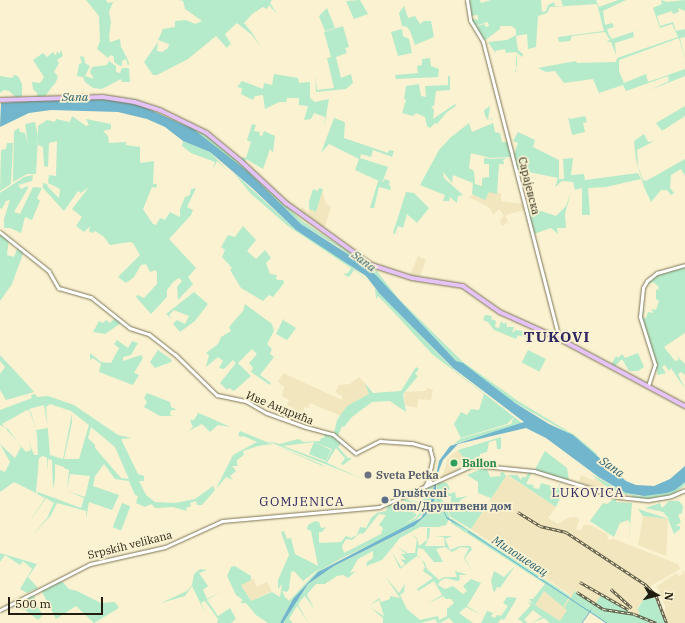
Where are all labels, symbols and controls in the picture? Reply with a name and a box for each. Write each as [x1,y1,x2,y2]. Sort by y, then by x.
water label: Sana [62,90,88,104]
street label: Сарајевска [515,156,543,216]
water label: Sana [349,247,379,275]
district label: TUKOVI [524,328,590,346]
street label: Иве Андрића [244,388,316,428]
water label: Sana [597,454,627,480]
place label: Ballon [462,456,497,470]
marker: Ballon [449,458,459,468]
place label: Sveta Petka [376,468,439,482]
marker: Sveta Petka [363,470,373,480]
district label: LUKOVICA [552,485,624,501]
place label: Društveni dom/Друштвени дом [393,487,512,513]
district label: GOMJENICA [259,494,345,510]
marker: Društveni dom/Друштвени дом [380,495,390,505]
street label: Srpskih velikana [86,528,174,562]
water label: Милошевац [489,533,551,579]
north arrow [637,575,677,615]
scale bar [10,589,105,615]
text: N [662,591,676,601]
text: 500 m [15,596,51,611]

